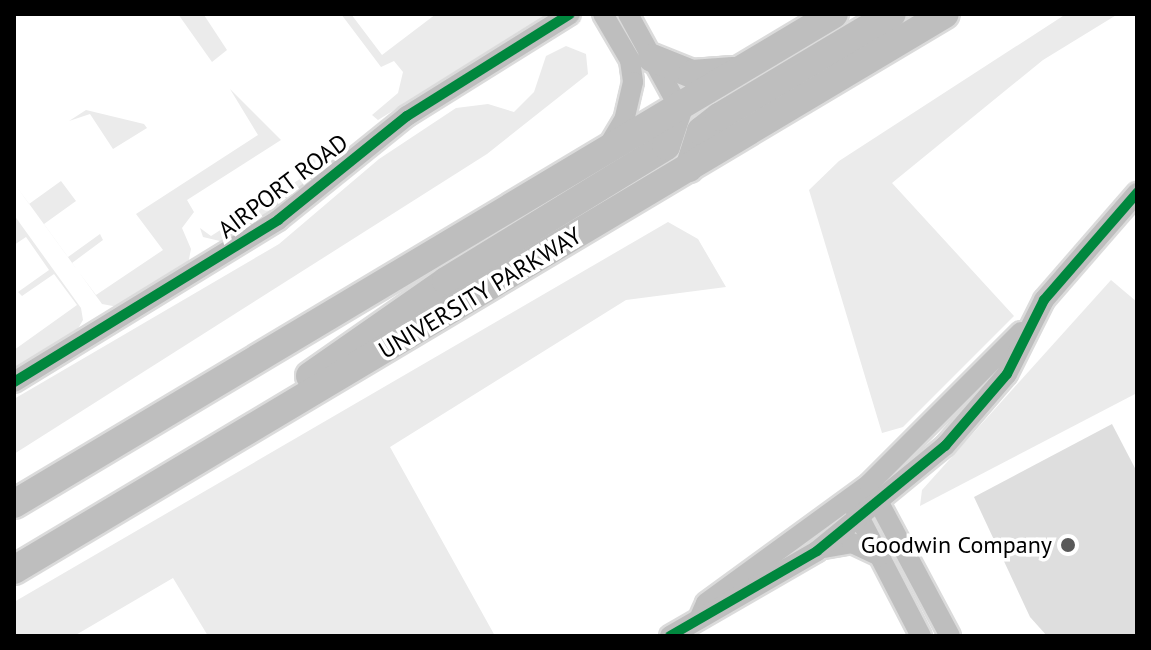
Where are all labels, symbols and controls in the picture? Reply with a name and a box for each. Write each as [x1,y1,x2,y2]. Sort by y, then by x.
street label: AIRPORT ROAD [212,128,354,244]
street label: UNIVERSITY PARKWAY [373,221,587,365]
place label: Goodwin Company [861,531,1052,559]
marker: Goodwin Company [1059,536,1077,554]

